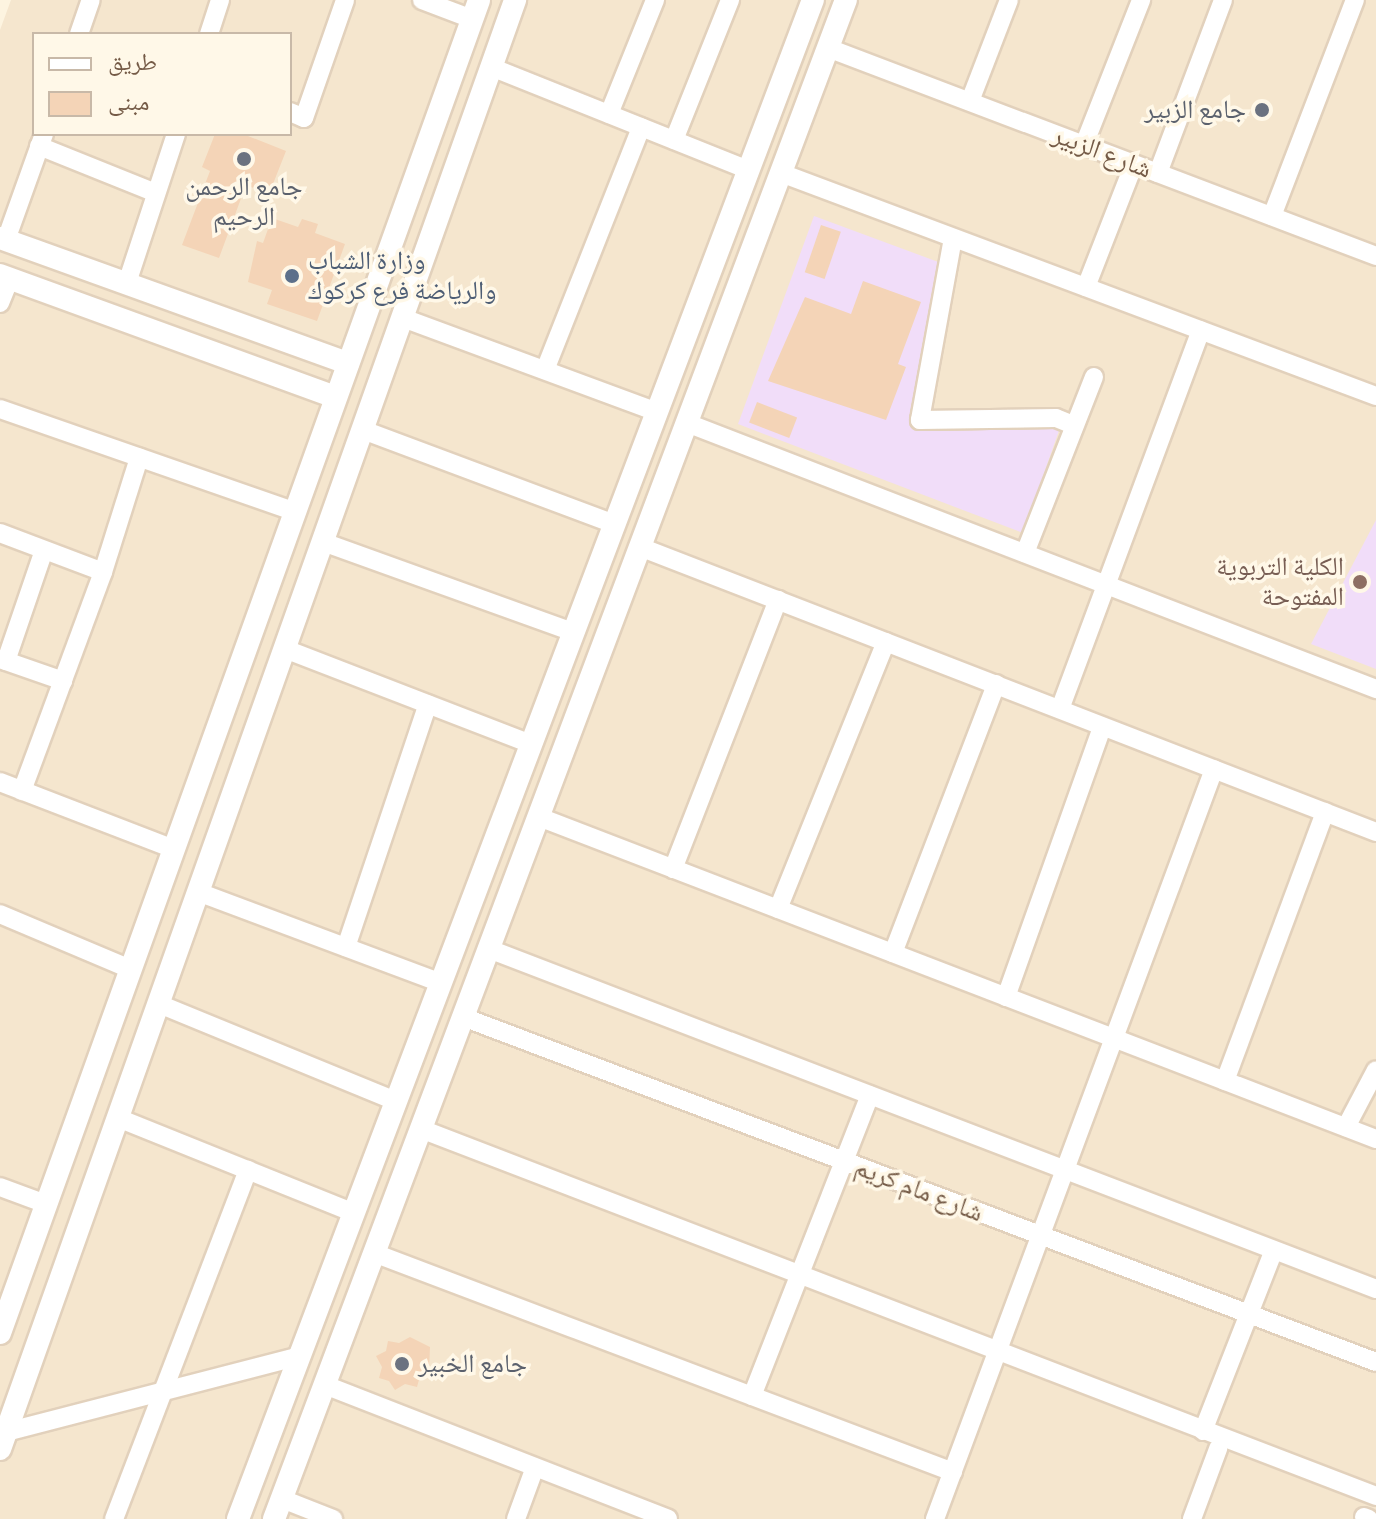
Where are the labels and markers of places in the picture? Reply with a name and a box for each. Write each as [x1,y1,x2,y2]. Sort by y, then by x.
place label: جامع الزبير [1144,94,1246,126]
marker: جامع الزبير [1253,101,1271,119]
marker: جامع الرحمن الرحيم [235,150,253,168]
place label: جامع الرحمن الرحيم [185,171,303,232]
place label: وزارة الشباب والرياضة فرع كركوك [308,245,496,306]
marker: وزارة الشباب والرياضة فرع كركوك [283,267,301,285]
place label: الكلية التربوية المفتوحة [1216,551,1344,612]
marker: الكلية التربوية المفتوحة [1351,573,1369,591]
place label: جامع الخبير [418,1348,527,1380]
marker: جامع الخبير [393,1355,411,1373]

